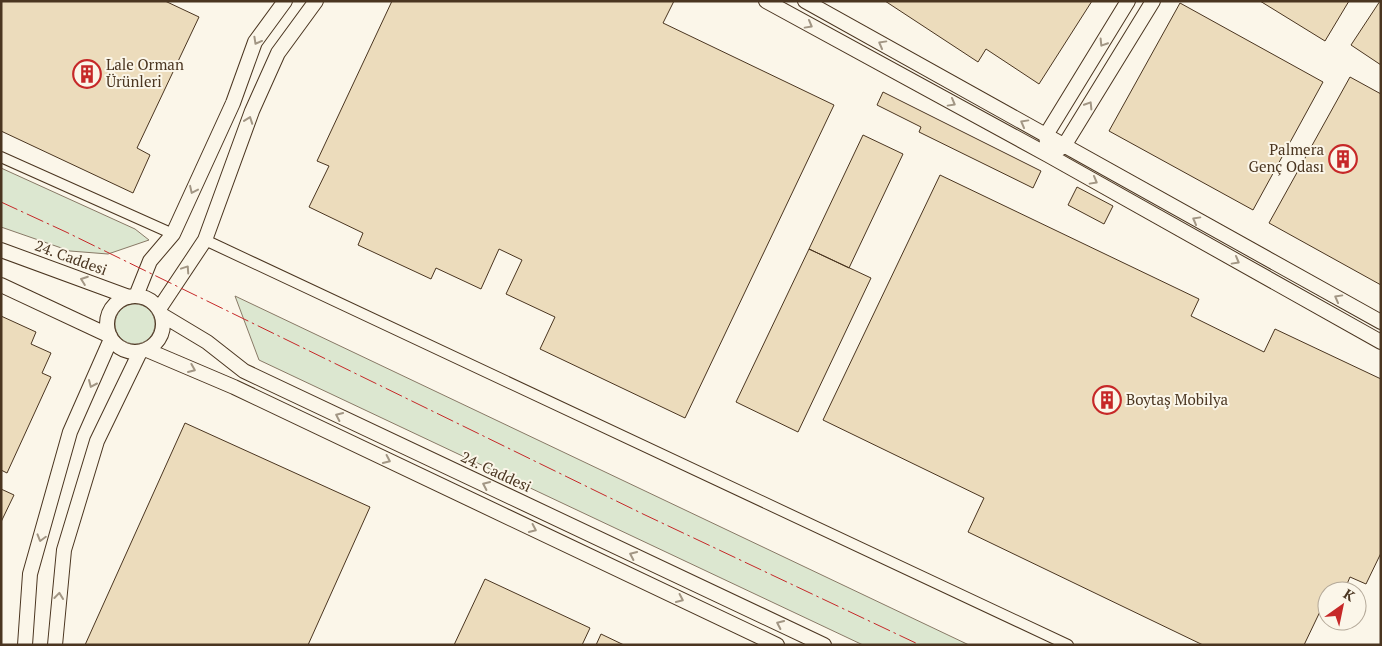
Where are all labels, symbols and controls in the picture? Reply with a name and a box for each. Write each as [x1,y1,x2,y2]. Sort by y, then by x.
one-way arrow [804,18,813,28]
one-way arrow [253,36,263,45]
one-way arrow [1099,37,1109,46]
one-way arrow [878,40,887,50]
place label: Lale Orman Ürünleri [106,54,184,91]
building icon: Lale Orman Ürünleri [72,59,102,89]
one-way arrow [946,96,955,106]
one-way arrow [1083,102,1092,111]
one-way arrow [243,116,253,125]
one-way arrow [1020,119,1029,129]
place label: Palmera Genç Odası [1249,139,1324,176]
building icon: Palmera Genç Odası [1328,144,1358,174]
one-way arrow [1089,175,1098,185]
one-way arrow [188,185,199,194]
one-way arrow [1192,216,1201,226]
street label: 24. Caddesi [32,235,110,279]
one-way arrow [1230,254,1239,264]
one-way arrow [180,265,189,275]
one-way arrow [80,276,88,286]
one-way arrow [1334,295,1343,305]
one-way arrow [187,362,196,373]
one-way arrow [87,379,98,388]
building icon: Boytaş Mobilya [1092,385,1122,415]
place label: Boytaş Mobilya [1126,389,1228,409]
one-way arrow [335,412,344,422]
street label: 24. Caddesi [458,446,535,496]
one-way arrow [381,453,390,463]
one-way arrow [482,481,491,491]
one-way arrow [528,523,537,533]
one-way arrow [36,533,46,541]
one-way arrow [629,550,638,561]
north arrow [1317,581,1367,631]
text: K [1340,584,1359,605]
one-way arrow [53,592,64,600]
one-way arrow [675,592,684,603]
one-way arrow [776,620,785,630]

